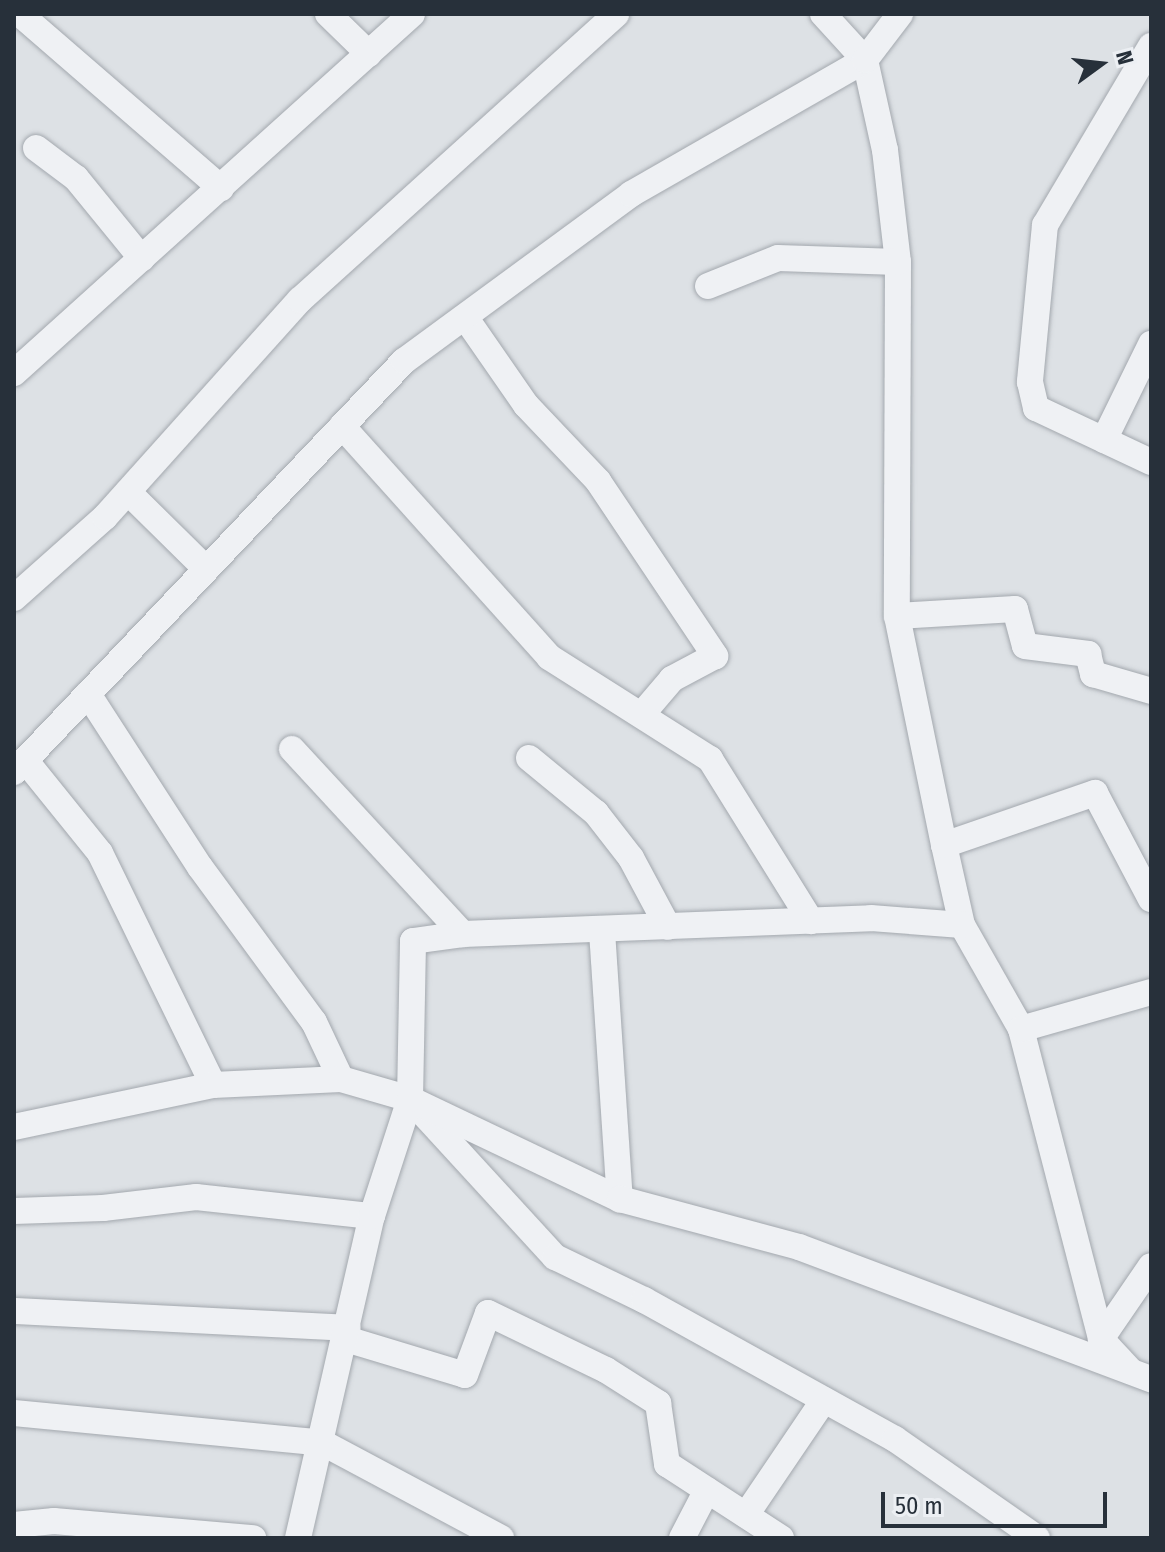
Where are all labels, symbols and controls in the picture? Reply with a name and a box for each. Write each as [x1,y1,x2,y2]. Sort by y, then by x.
north arrow [1061,24,1141,104]
text: N [1110,48,1139,68]
scale bar [885,1476,1111,1526]
text: 50 m [895,1492,943,1520]

